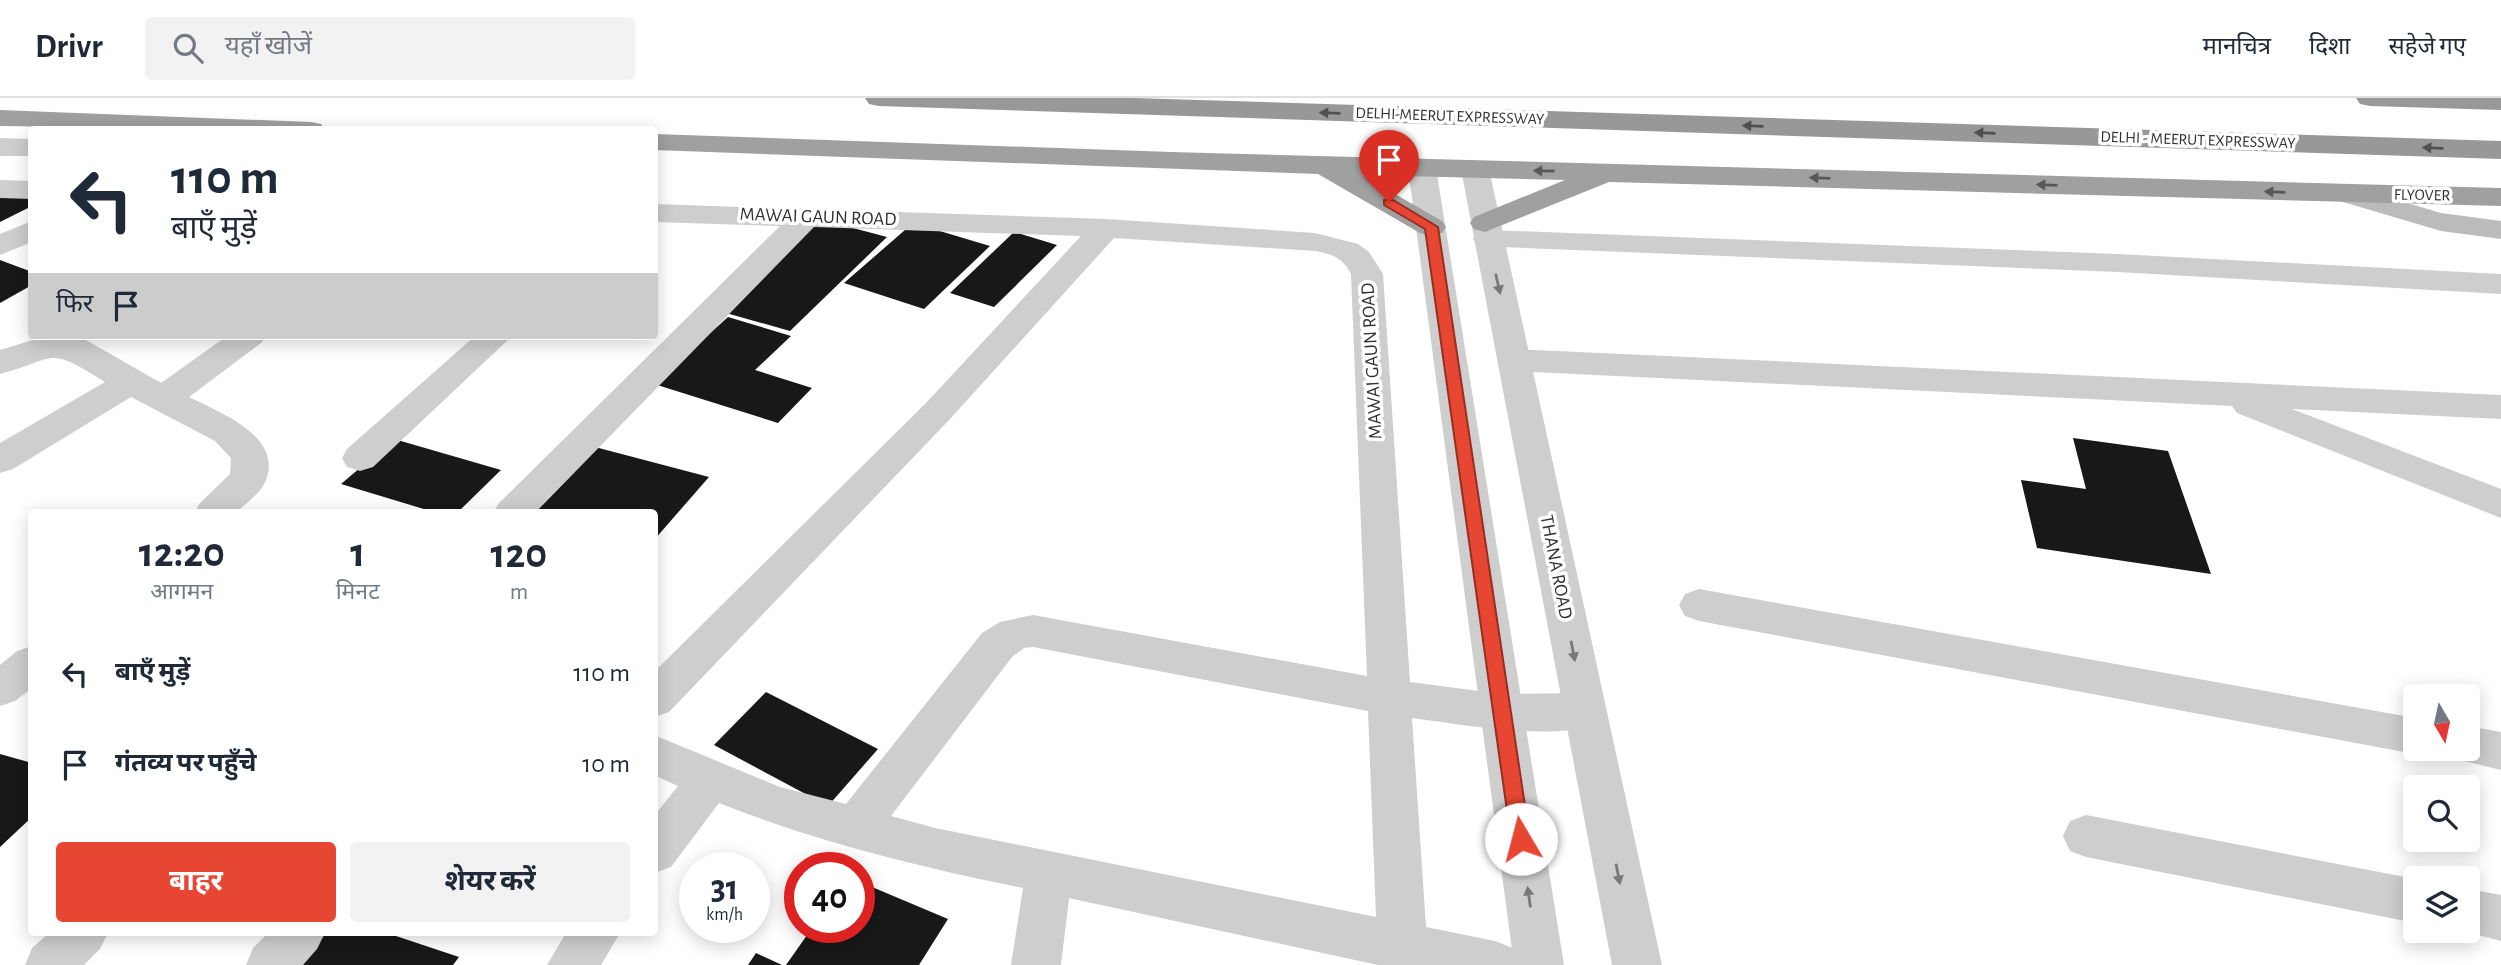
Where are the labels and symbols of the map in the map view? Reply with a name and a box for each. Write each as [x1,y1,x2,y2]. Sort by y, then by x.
street label: DELHI-MEERUT EXPRESSWAY [1355,105,1545,127]
one-way arrow [1319,107,1341,118]
one-way arrow [1742,120,1764,131]
one-way arrow [1974,128,1996,139]
street label: DELHI - MEERUT EXPRESSWAY [2100,129,2296,151]
pin [1359,130,1419,202]
one-way arrow [2422,143,2444,154]
one-way arrow [1532,165,1554,176]
one-way arrow [1809,173,1831,184]
one-way arrow [2036,179,2058,191]
one-way arrow [2264,186,2286,197]
street label: FLYOVER [2394,187,2450,203]
street label: MAWAI GAUN ROAD [739,205,897,229]
one-way arrow [1493,273,1504,295]
street label: MAWAI GAUN ROAD [1358,282,1386,440]
street label: THANA ROAD [1537,513,1575,621]
one-way arrow [1568,640,1579,662]
north arrow [2403,684,2480,761]
position arrow [1484,802,1558,876]
speed limit sign: 40 [784,852,875,943]
one-way arrow [1613,863,1624,885]
one-way arrow [1523,886,1534,908]

